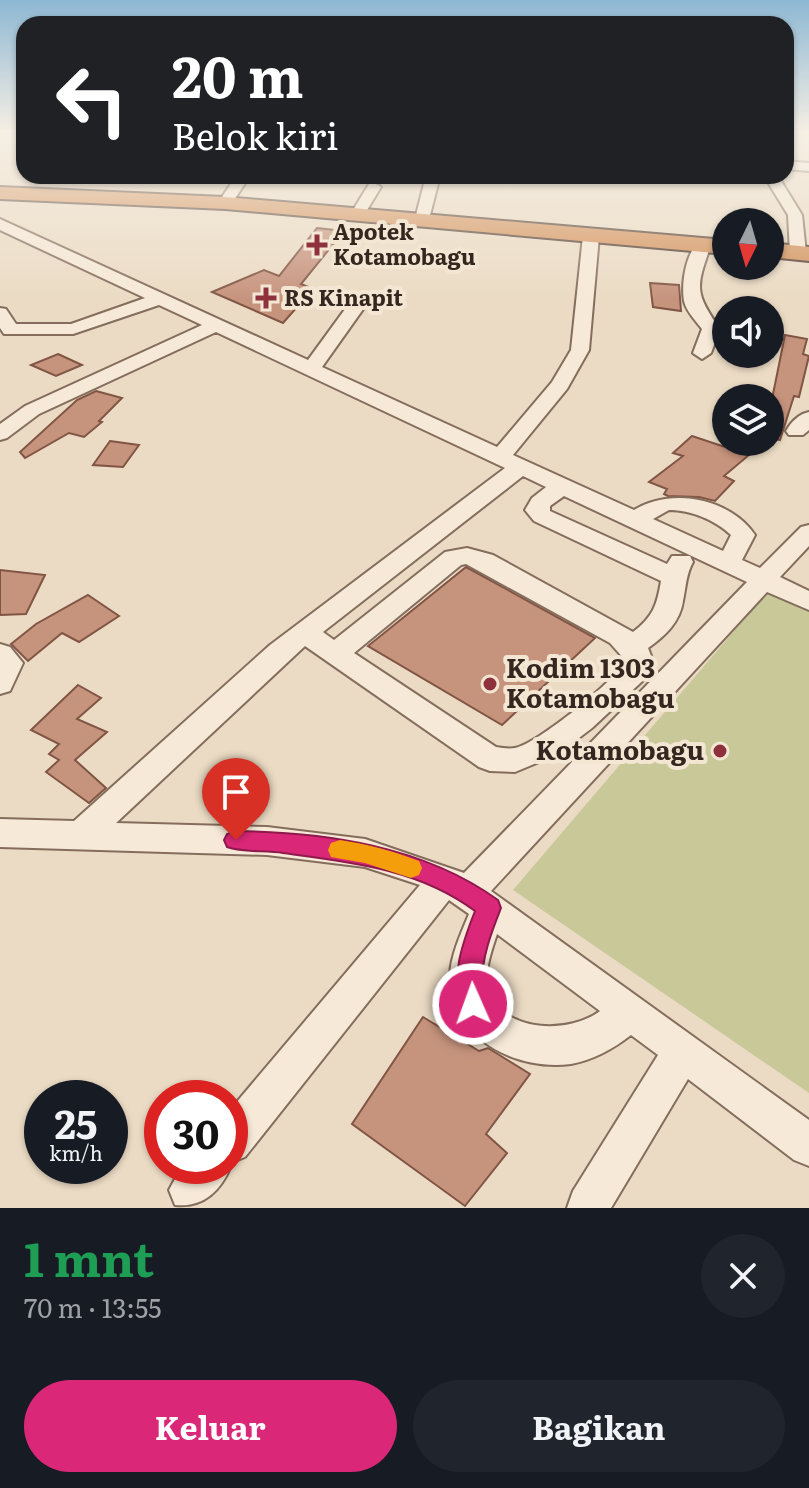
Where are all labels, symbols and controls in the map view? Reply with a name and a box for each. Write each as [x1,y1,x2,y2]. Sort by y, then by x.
text: 20 m [172,32,304,115]
icon: left [40,48,144,152]
text: Belok kiri [172,108,338,161]
north arrow [712,208,784,280]
map controls [712,208,784,456]
place label: Apotek Kotamobagu [333,214,476,272]
marker: Apotek Kotamobagu [308,236,326,254]
place label: RS Kinapit [284,280,403,313]
marker: RS Kinapit [255,287,277,309]
button: sound [712,296,784,368]
button: layers [712,384,784,456]
place label: Kodim 1303 Kotamobagu [506,647,675,716]
marker: Kodim 1303 Kotamobagu [481,675,499,693]
place label: Kotamobagu [535,729,704,768]
marker: Kotamobagu [711,742,729,760]
pin [202,758,270,840]
icon: arrive [214,770,258,814]
position arrow [431,962,515,1046]
speed limit sign: 30 [144,1080,248,1184]
text: 25 [54,1092,98,1151]
text: km/h [49,1137,103,1167]
text: 1 mnt [24,1221,154,1292]
button: close [701,1234,785,1318]
text: 70 m · 13:55 [24,1287,161,1326]
button: Keluar [24,1380,397,1472]
button: Bagikan [413,1380,785,1472]

